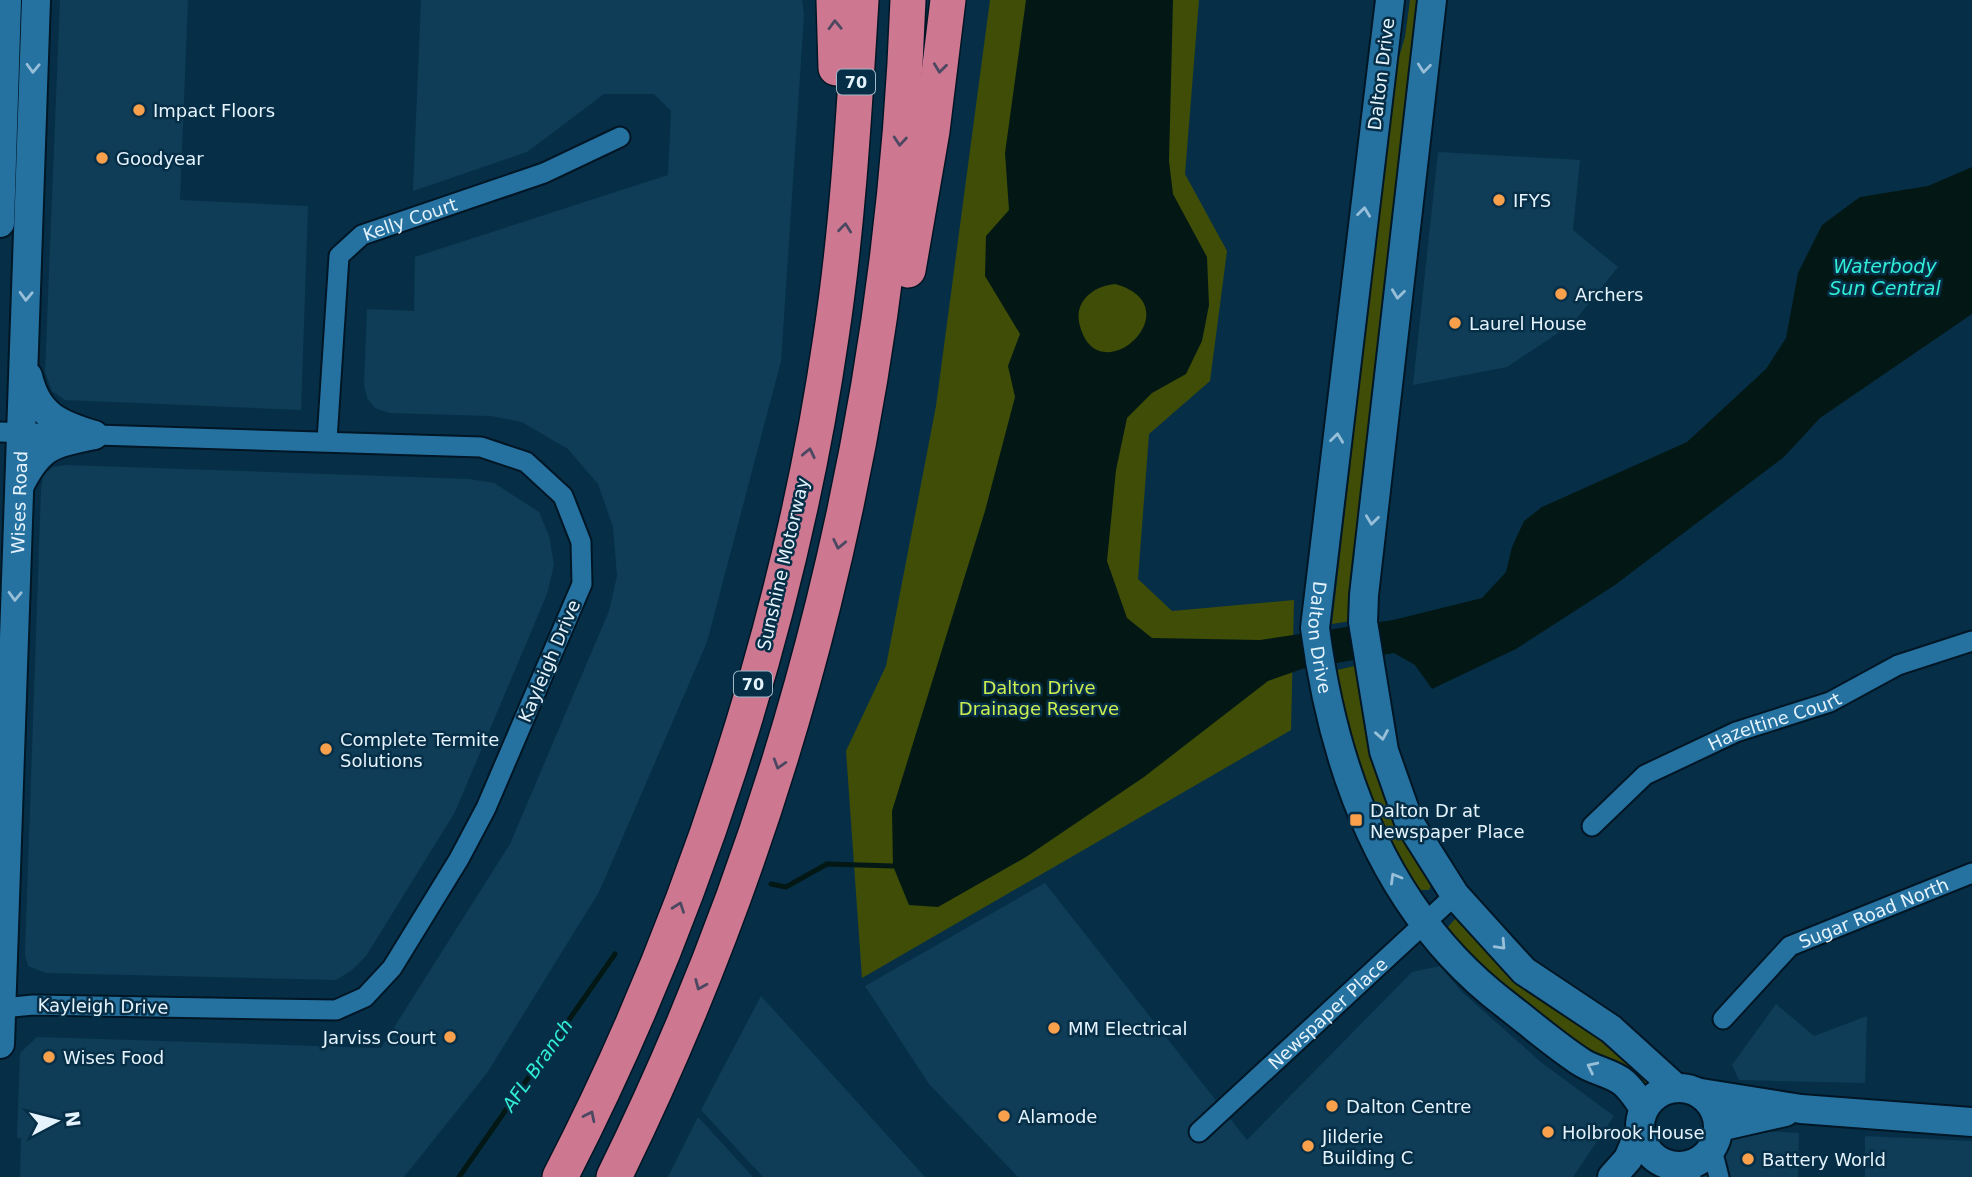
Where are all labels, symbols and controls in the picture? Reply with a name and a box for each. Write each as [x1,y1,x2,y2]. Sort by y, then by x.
street label: Dalton Drive [1364,17,1398,131]
one-way arrow [828,19,843,30]
one-way arrow [933,62,948,74]
one-way arrow [1417,62,1432,74]
one-way arrow [26,63,41,74]
road number: 70 [837,69,875,94]
place label: Impact Floors [153,100,275,121]
marker: Impact Floors [131,102,147,118]
one-way arrow [893,136,908,147]
place label: Goodyear [116,148,204,169]
marker: Goodyear [94,150,110,166]
place label: IFYS [1513,190,1551,211]
marker: IFYS [1491,192,1507,208]
street label: Kelly Court [360,193,459,244]
one-way arrow [1356,206,1371,218]
one-way arrow [837,223,852,234]
water label: Waterbody Sun Central [1829,255,1941,299]
place label: Archers [1575,284,1643,305]
marker: Archers [1553,286,1569,302]
one-way arrow [1391,288,1406,300]
one-way arrow [18,290,33,301]
place label: Laurel House [1469,313,1587,334]
marker: Laurel House [1447,315,1463,331]
one-way arrow [1329,432,1344,444]
one-way arrow [801,447,816,459]
street label: Wises Road [6,450,31,554]
street label: Sunshine Motorway [753,475,813,652]
one-way arrow [1365,514,1380,526]
one-way arrow [833,538,847,550]
street label: Dalton Drive [1304,580,1336,695]
one-way arrow [8,591,23,602]
street label: Kayleigh Drive [514,597,584,725]
road number: 70 [734,671,772,696]
park label: Dalton Drive Drainage Reserve [959,677,1119,719]
street label: Hazeltine Court [1704,687,1845,754]
place label: Complete Termite Solutions [340,729,499,771]
one-way arrow [1374,730,1389,741]
marker: Complete Termite Solutions [318,741,334,757]
one-way arrow [773,757,788,769]
place label: Dalton Dr at Newspaper Place [1370,800,1525,842]
marker: Dalton Dr at Newspaper Place [1348,812,1364,828]
one-way arrow [1390,872,1403,885]
street label: Sugar Road North [1795,873,1952,952]
one-way arrow [671,901,685,913]
one-way arrow [1492,937,1505,950]
street label: Newspaper Place [1264,953,1391,1073]
one-way arrow [694,978,708,990]
street label: Kayleigh Drive [37,994,169,1018]
water label: AFL Branch [496,1015,577,1117]
place label: MM Electrical [1068,1018,1188,1039]
marker: MM Electrical [1046,1020,1062,1036]
place label: Jarviss Court [322,1027,436,1048]
marker: Jarviss Court [442,1029,458,1045]
place label: Wises Food [63,1047,164,1068]
marker: Wises Food [41,1049,57,1065]
one-way arrow [1587,1061,1599,1075]
north arrow [21,1086,91,1156]
place label: Dalton Centre [1346,1096,1471,1117]
marker: Dalton Centre [1324,1098,1340,1114]
place label: Alamode [1018,1106,1097,1127]
marker: Alamode [996,1108,1012,1124]
text: N [61,1110,85,1128]
one-way arrow [582,1111,596,1123]
place label: Holbrook House [1562,1122,1705,1143]
marker: Holbrook House [1540,1124,1556,1140]
place label: Jilderie Building C [1321,1126,1413,1168]
marker: Jilderie Building C [1300,1138,1316,1154]
place label: Battery World [1762,1149,1886,1170]
marker: Battery World [1740,1151,1756,1167]

